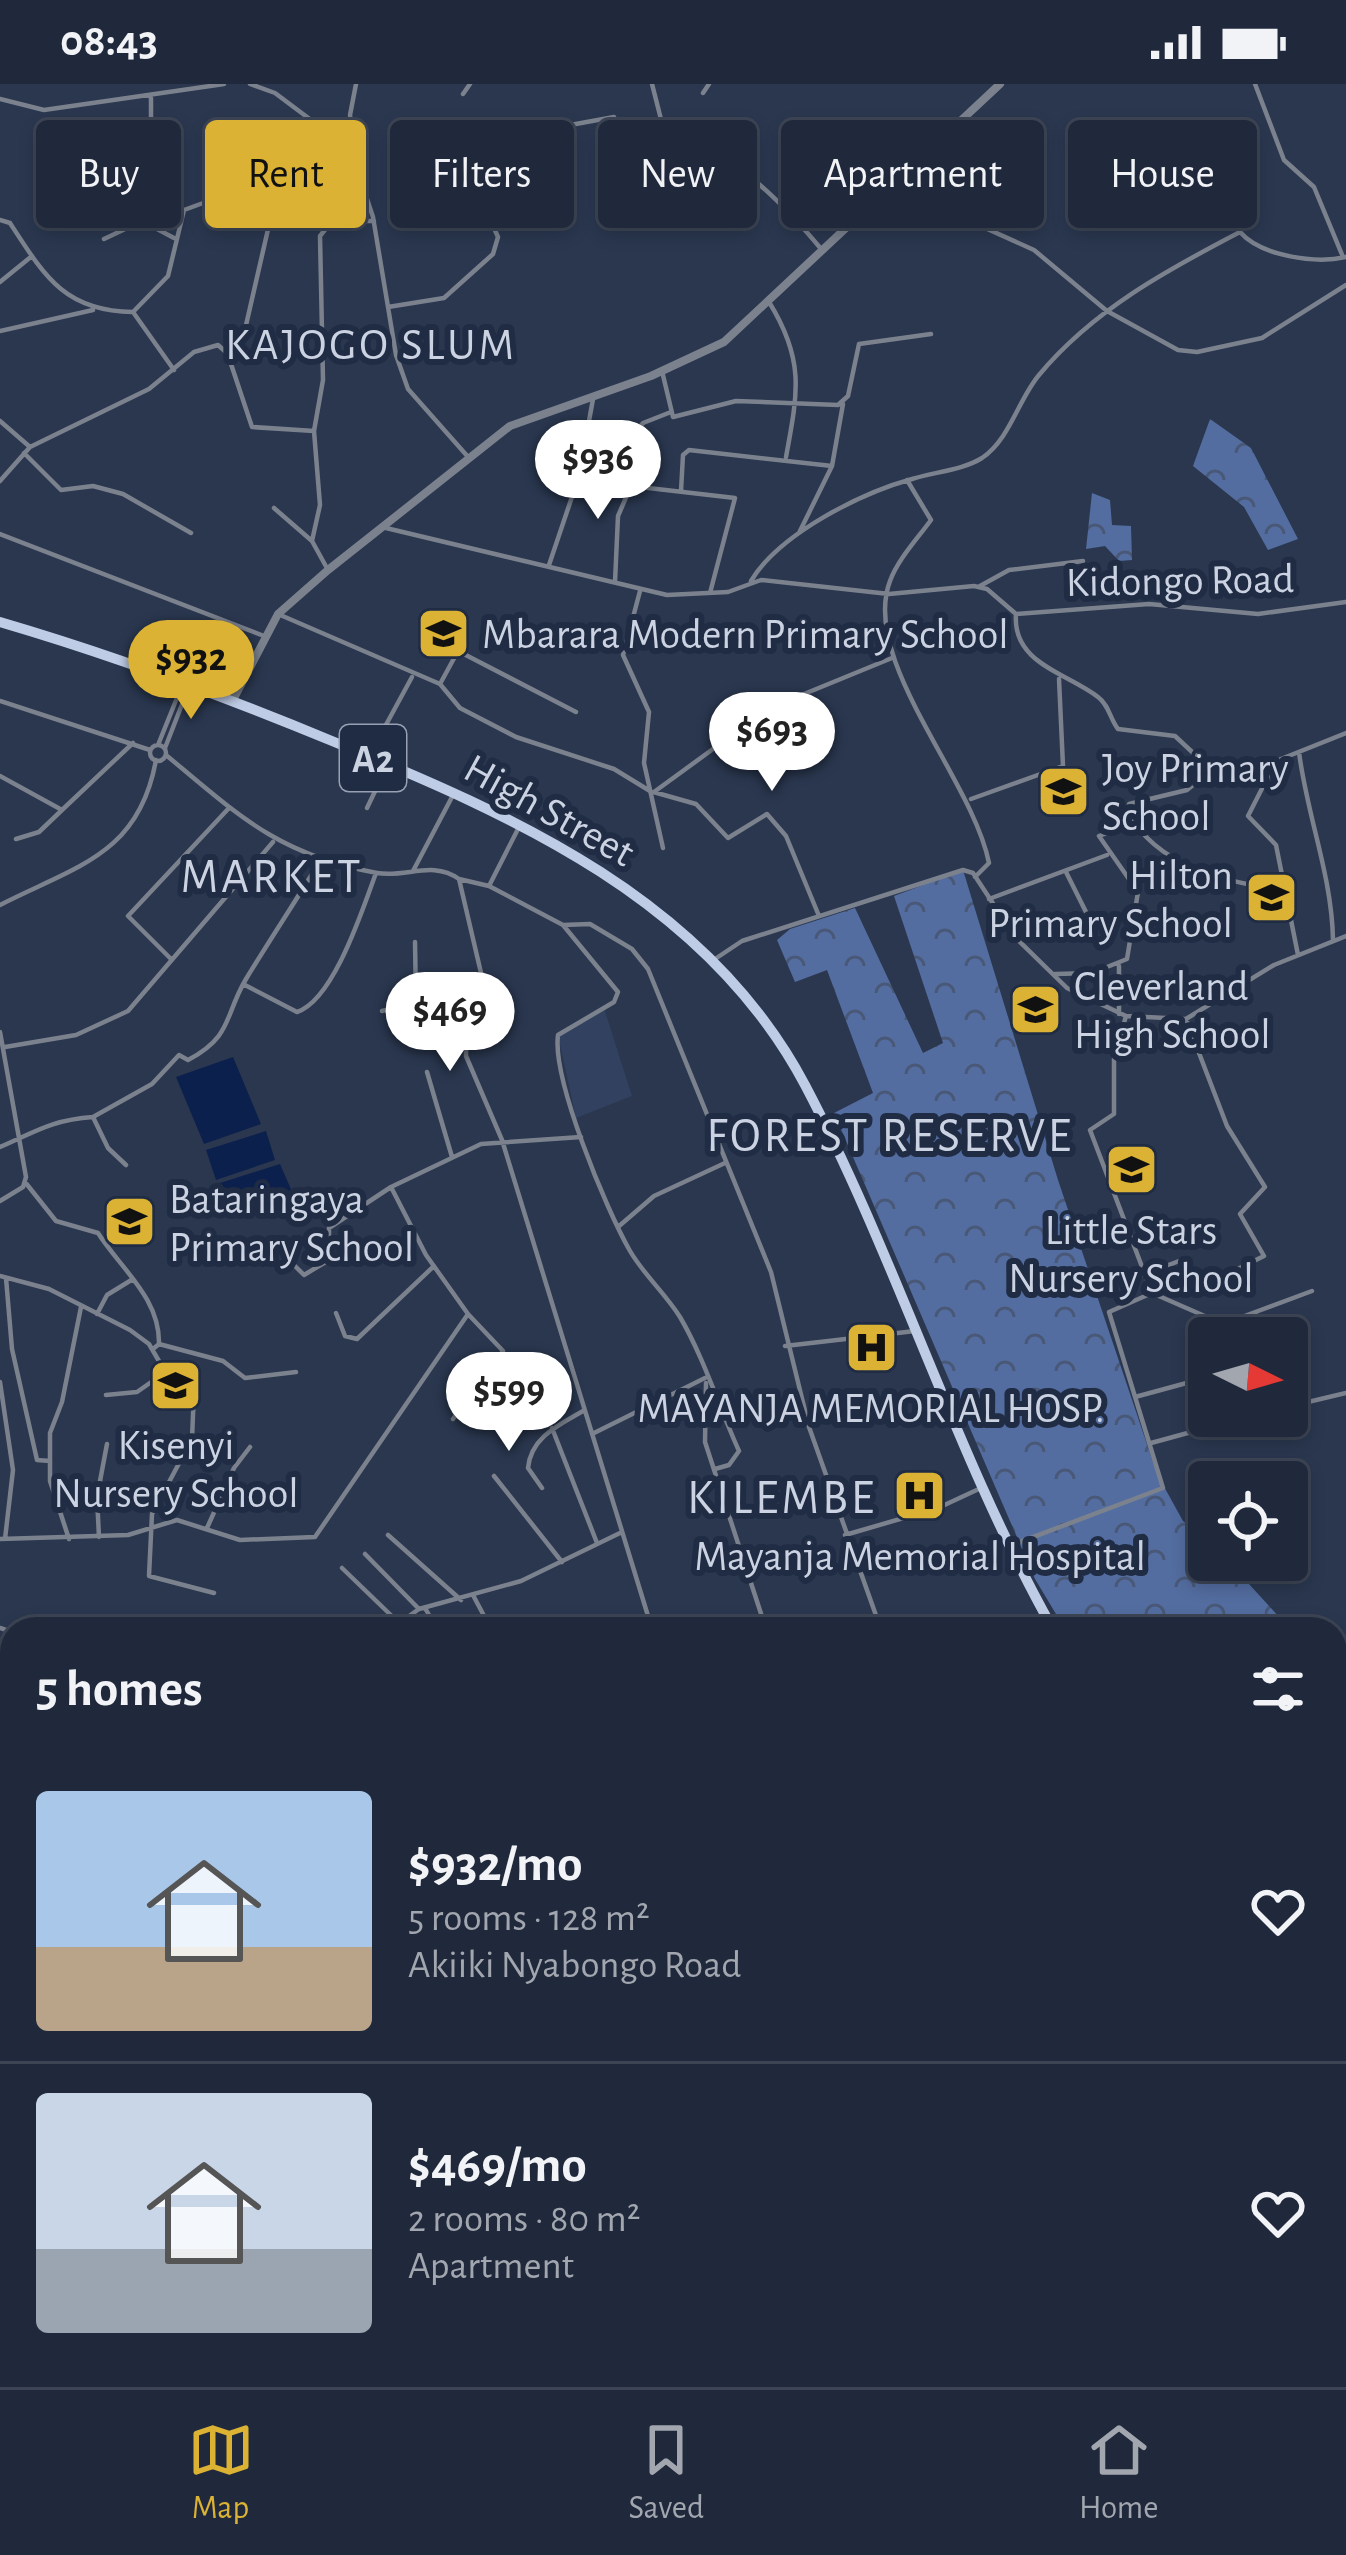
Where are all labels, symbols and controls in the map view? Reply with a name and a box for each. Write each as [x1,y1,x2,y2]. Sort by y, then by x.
text: 08:43 [60,19,158,64]
chip: Buy [36,120,181,228]
chip: Rent [205,120,366,228]
chip: Filters [390,120,574,228]
chip: New [598,120,757,228]
chip: Apartment [781,120,1044,228]
chip: House [1068,120,1257,228]
district label: KAJOGO SLUM [225,323,517,368]
pin: $936 [527,420,669,522]
text: $936 [562,439,634,478]
street label: Kidongo Road [1066,558,1295,604]
school or university icon: Mbarara Modern Primary School [415,605,471,661]
place label: Mbarara Modern Primary School [482,614,1009,656]
pin: $932 [120,620,262,722]
text: $932 [155,639,227,678]
pin: $693 [701,692,843,794]
text: $693 [736,711,808,750]
road number: A2 [340,725,406,791]
street label: High Street [457,747,641,874]
place label: Joy Primary School [1102,748,1289,838]
school or university icon: Joy Primary School [1035,763,1091,819]
district label: MARKET [180,854,364,902]
place label: Hilton Primary School [988,855,1233,945]
school or university icon: Hilton Primary School [1244,870,1300,926]
place label: Cleverland High School [1074,966,1271,1056]
pin: $469 [379,972,521,1074]
school or university icon: Cleverland High School [1007,981,1063,1037]
text: $469 [413,991,487,1030]
district label: FOREST RESERVE [706,1113,1074,1161]
school or university icon: Little Stars Nursery School [1103,1142,1159,1198]
place label: Bataringaya Primary School [169,1179,414,1269]
school or university icon: Bataringaya Primary School [102,1194,158,1250]
place label: Little Stars Nursery School [1008,1210,1254,1300]
north arrow [1188,1317,1308,1437]
map controls [1188,1317,1308,1581]
hospital icon: MAYANJA MEMORIAL HOSP. [843,1320,899,1376]
pin: $599 [438,1352,580,1454]
school or university icon: Kisenyi Nursery School [148,1357,204,1413]
text: $599 [473,1371,545,1410]
place label: MAYANJA MEMORIAL HOSP. [637,1388,1105,1430]
place label: Kisenyi Nursery School [53,1425,299,1515]
button: locate [1188,1461,1308,1581]
hospital icon: Mayanja Memorial Hospital [892,1468,948,1524]
district label: KILEMBE [687,1475,877,1523]
place label: Mayanja Memorial Hospital [694,1536,1146,1578]
icon: filters [1245,1656,1311,1722]
text: 5 homes [36,1664,203,1715]
icon: home [132,1839,276,1983]
text: $932/mo [408,1839,582,1890]
icon: heart [1245,1878,1311,1944]
text: 5 rooms · 128 m² [408,1899,650,1938]
text: Akiiki Nyabongo Road [408,1946,741,1985]
text: $469/mo [408,2140,587,2191]
icon: home [132,2141,276,2285]
icon: heart [1245,2180,1311,2246]
text: 2 rooms · 80 m² [408,2200,640,2239]
text: Apartment [408,2247,574,2286]
tab: Map [188,2417,254,2529]
tab: Saved [629,2417,704,2529]
tab: Home [1079,2417,1158,2529]

